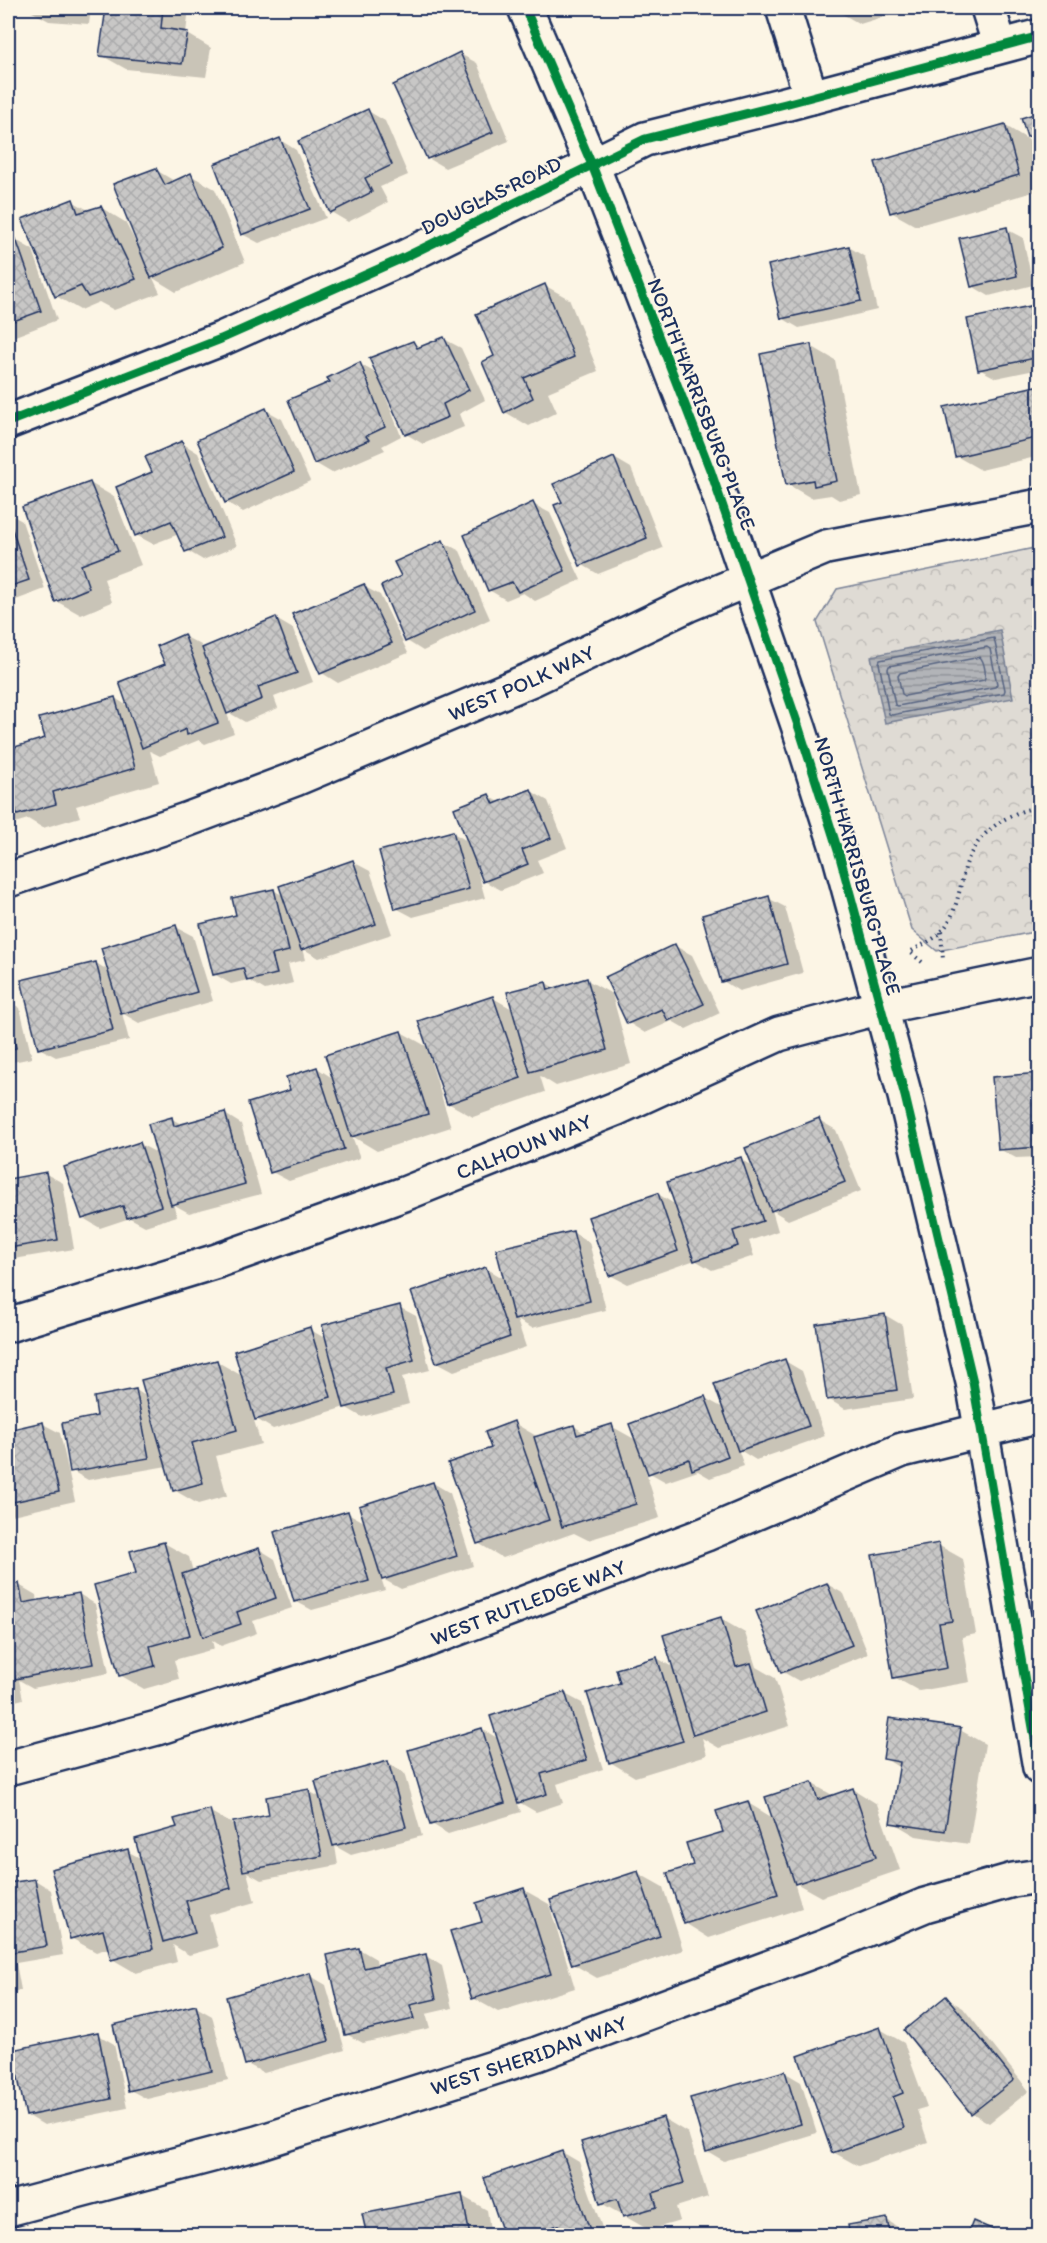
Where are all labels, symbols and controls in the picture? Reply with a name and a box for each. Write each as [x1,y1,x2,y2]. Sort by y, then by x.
street label: DOUGLAS ROAD [416,150,566,240]
street label: NORTH HARRISBURG PLACE [642,275,762,533]
street label: WEST POLK WAY [444,639,598,726]
street label: NORTH HARRISBURG PLACE [809,734,907,998]
street label: CALHOUN WAY [452,1107,595,1184]
street label: WEST RUTLEDGE WAY [427,1553,629,1650]
street label: WEST SHERIDAN WAY [427,2009,630,2100]

